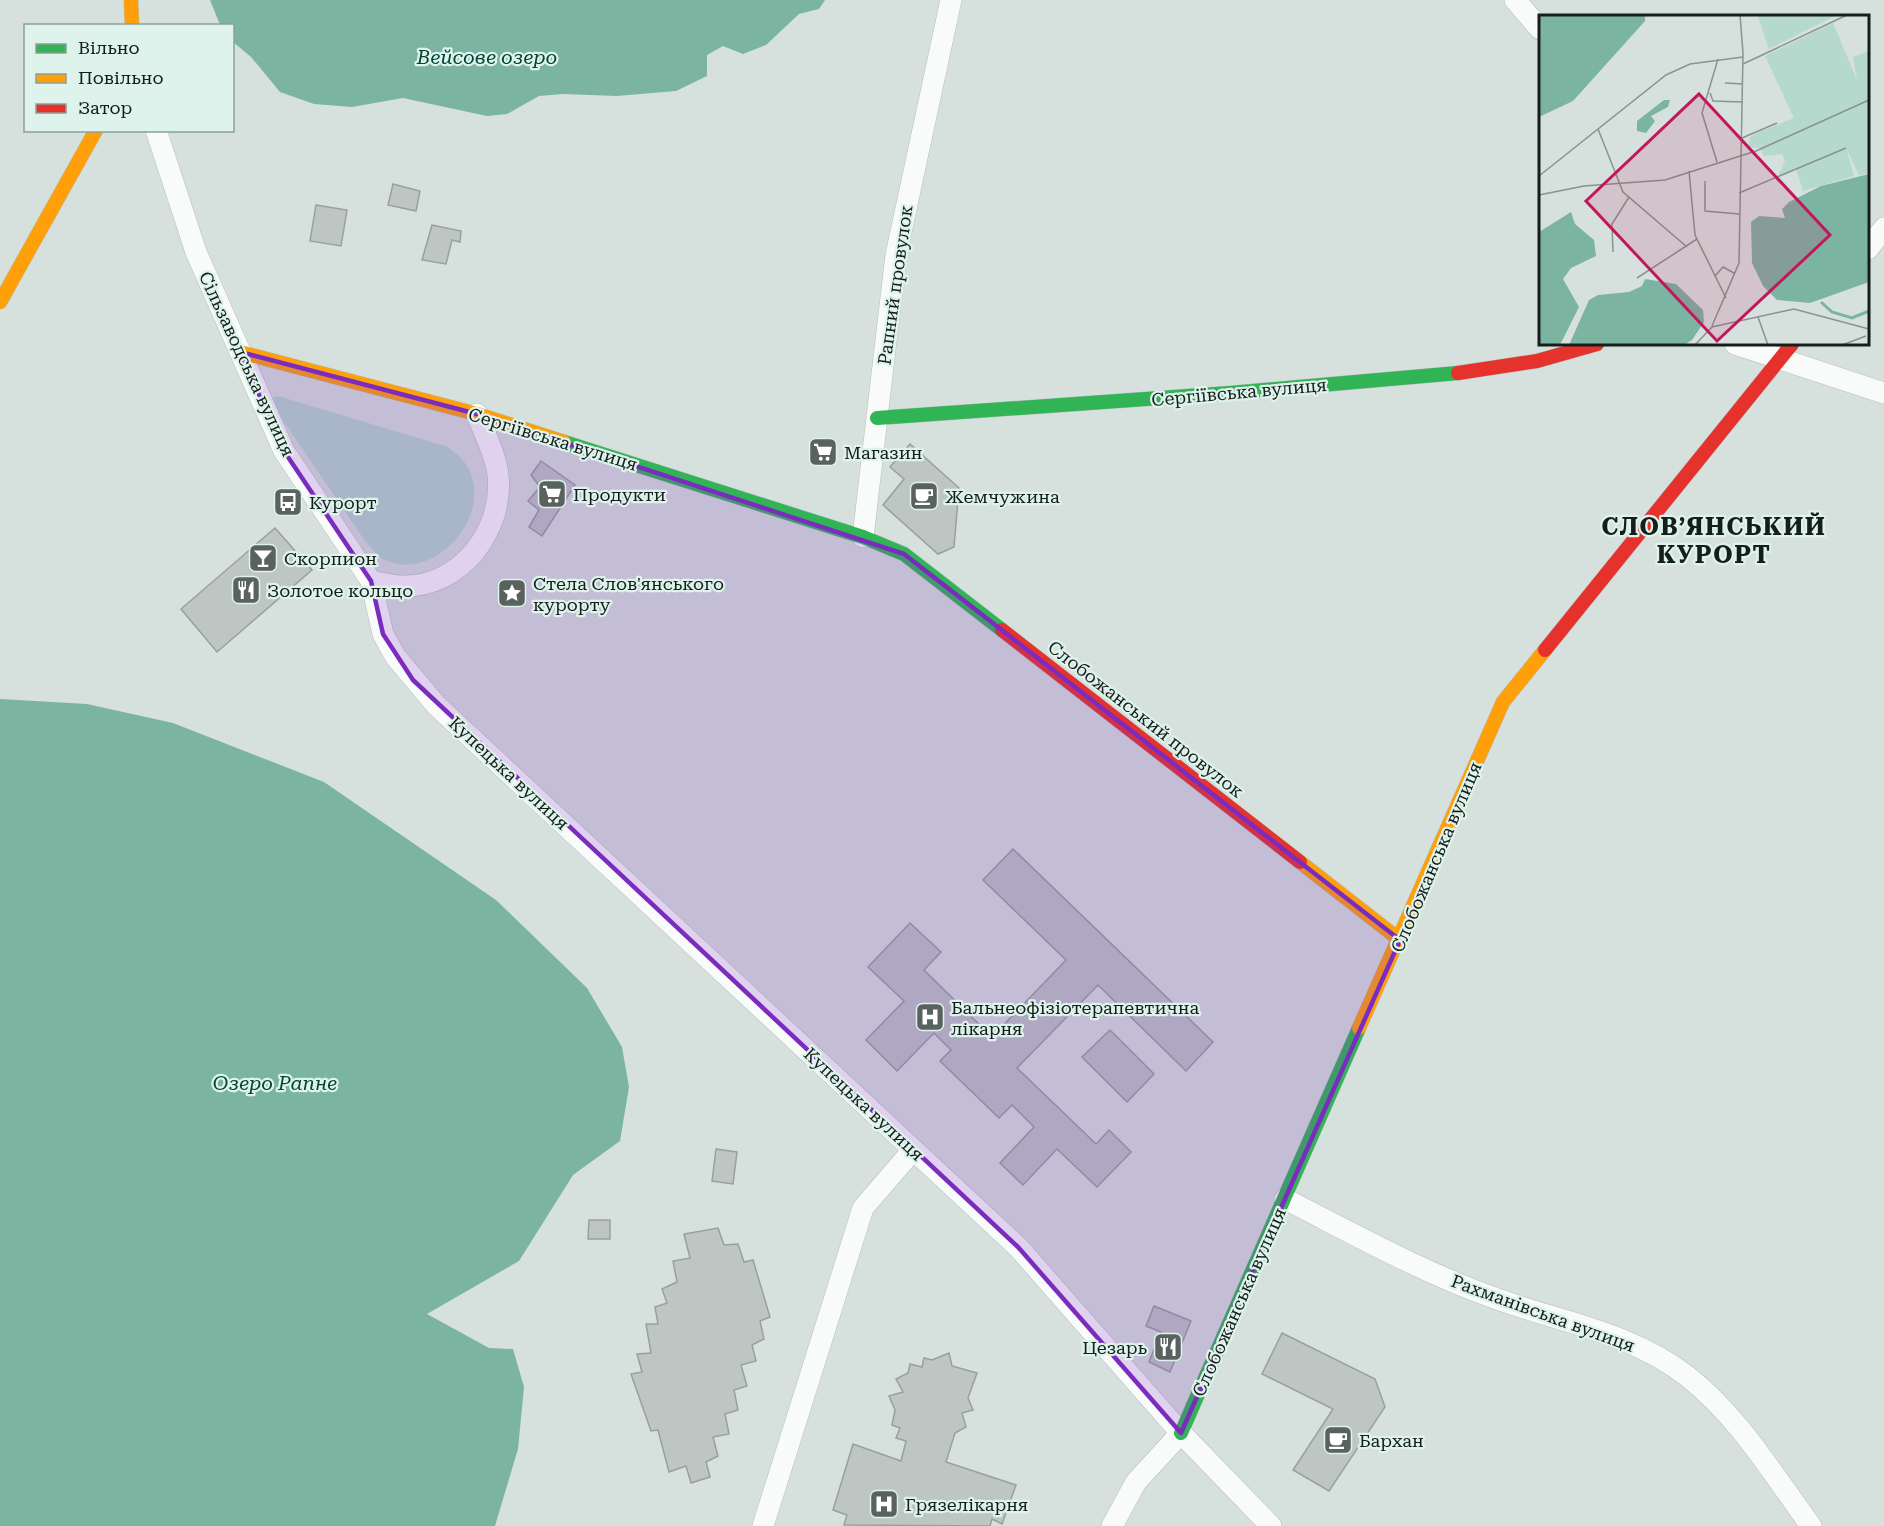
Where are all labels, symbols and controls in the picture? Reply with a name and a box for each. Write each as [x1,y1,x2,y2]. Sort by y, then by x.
inset map [1539,15,1869,345]
legend [24,24,234,132]
text: Вільно [78,37,140,58]
water label: Вейсове озеро [416,45,557,69]
text: Повільно [78,67,164,88]
text: Затор [78,97,132,118]
street label: Рапний провулок [873,204,917,366]
street label: Сільзаводська вулиця [195,268,299,460]
street label: Сергіївська вулиця [1150,374,1328,410]
street label: Сергіївська вулиця [466,403,640,475]
supermarket icon: Магазин [807,436,839,468]
place label: Магазин [844,442,923,463]
supermarket icon: Продукти [536,478,568,510]
cafe icon: Жемчужина [908,480,940,512]
place label: Продукти [573,484,666,505]
bus stop icon: Курорт [272,486,304,518]
place label: Жемчужина [945,486,1060,507]
place label: Курорт [309,492,377,513]
district label: СЛОВ’ЯНСЬКИЙ КУРОРТ [1602,512,1826,569]
bar icon: Скорпион [247,542,279,574]
place label: Скорпион [284,548,377,569]
place label: Стела Слов'янського курорту [533,573,724,615]
restaurant icon: Золотое кольцо [230,574,262,606]
place icon: Стела Слов'янського курорту [496,577,528,609]
place label: Золотое кольцо [267,580,413,601]
street label: Слобожанський провулок [1044,636,1248,802]
street label: Купецька вулиця [445,712,573,834]
street label: Слобожанська вулиця [1386,759,1486,955]
place label: Бальнеофізіотерапевтична лікарня [951,997,1199,1039]
hospital icon: Бальнеофізіотерапевтична лікарня [914,1001,946,1033]
street label: Купецька вулиця [800,1043,928,1165]
water label: Озеро Рапне [213,1071,337,1095]
street label: Слобожанська вулиця [1188,1204,1290,1400]
street label: Рахманівська вулиця [1448,1270,1638,1356]
restaurant icon: Цезарь [1152,1331,1184,1363]
place label: Цезарь [1082,1337,1148,1358]
cafe icon: Бархан [1322,1424,1354,1456]
place label: Бархан [1359,1430,1424,1451]
hospital icon: Грязелікарня [868,1488,900,1520]
place label: Грязелікарня [905,1494,1028,1515]

